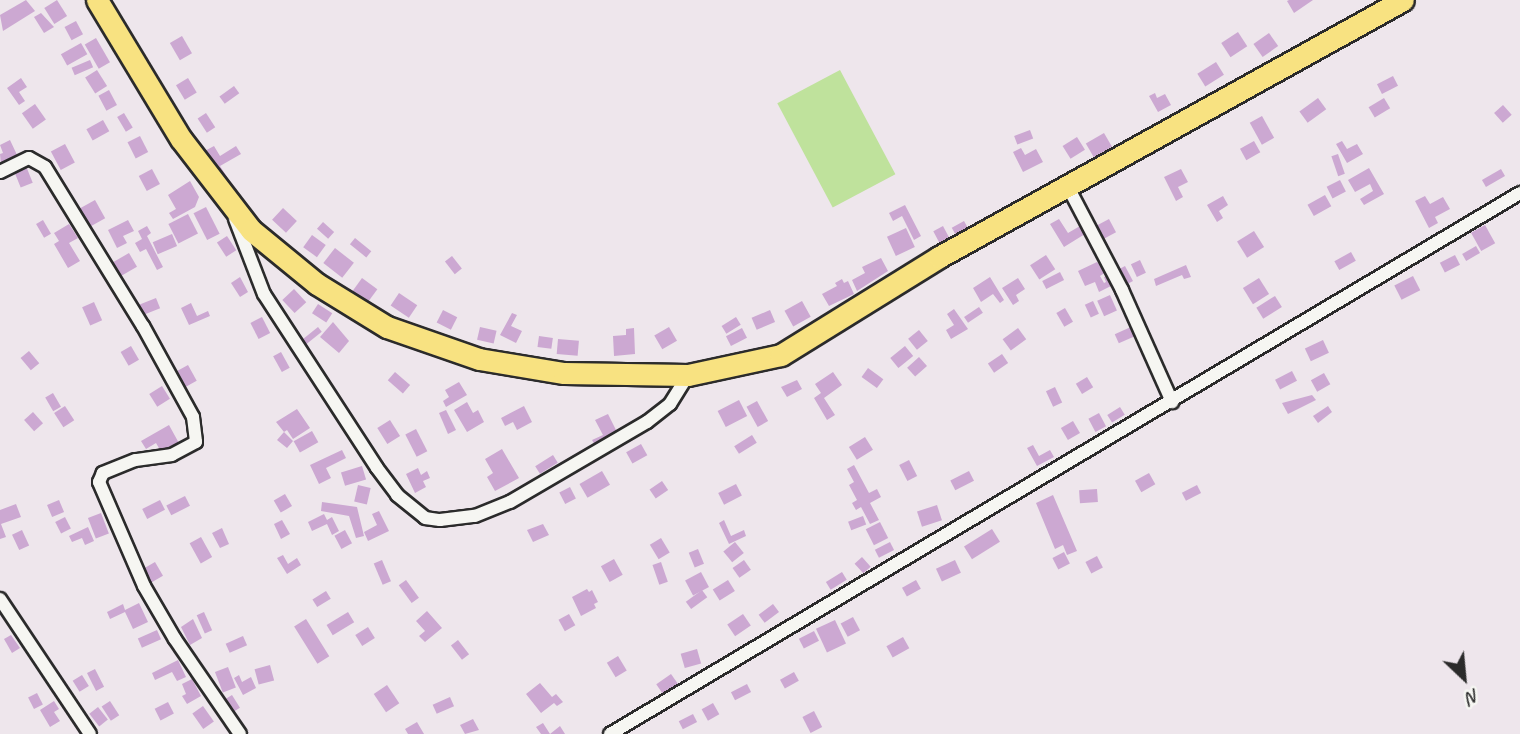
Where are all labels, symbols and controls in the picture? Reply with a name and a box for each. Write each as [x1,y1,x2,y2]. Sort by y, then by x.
north arrow [1429,643,1499,713]
text: N [1463,684,1484,710]

